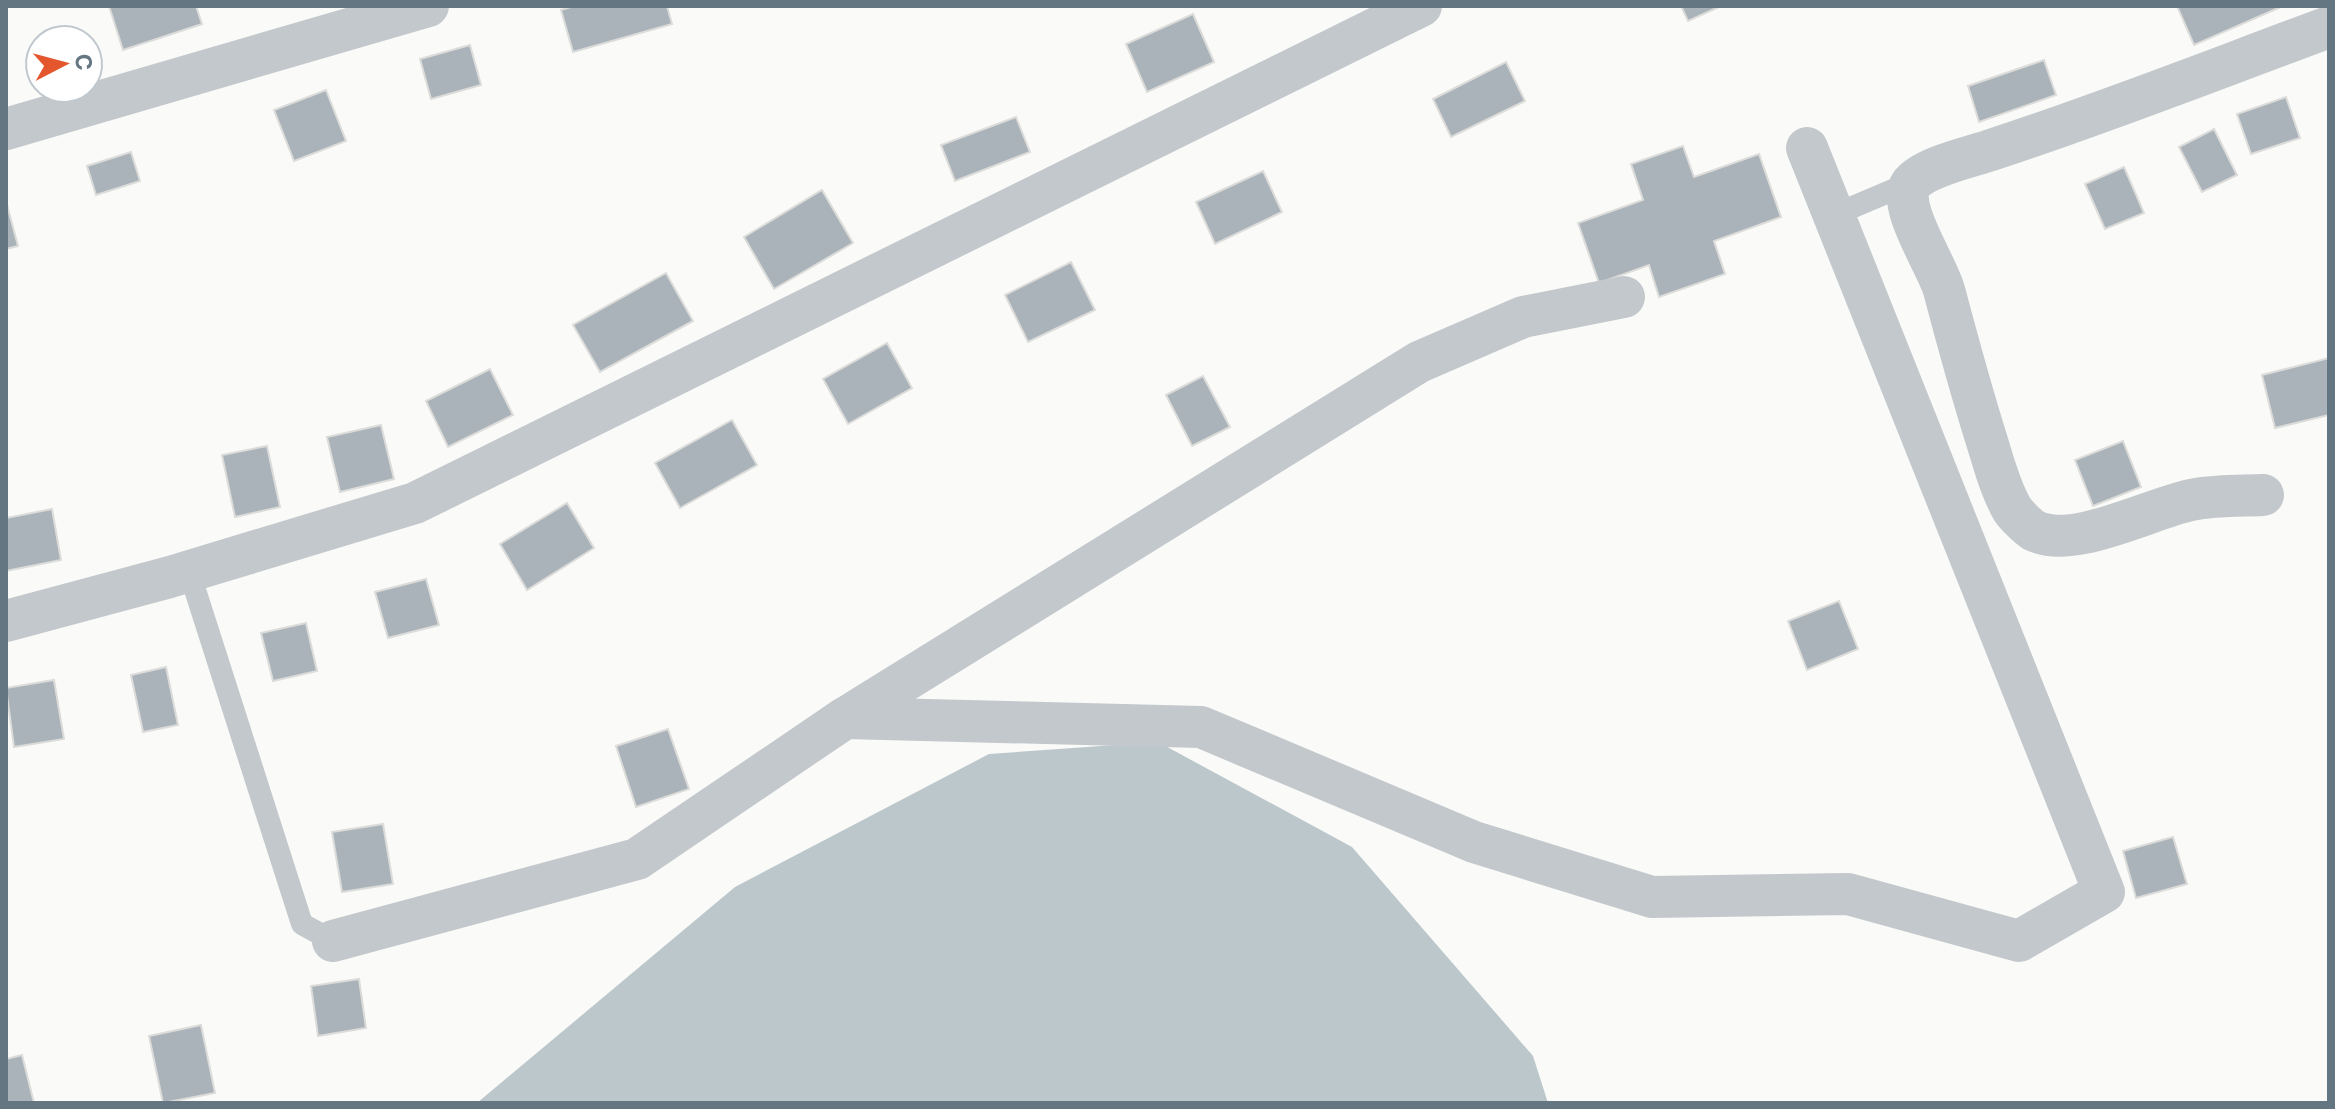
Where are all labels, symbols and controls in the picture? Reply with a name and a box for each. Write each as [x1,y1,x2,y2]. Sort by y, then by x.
north arrow [24,24,104,104]
text: С [70,52,98,71]

